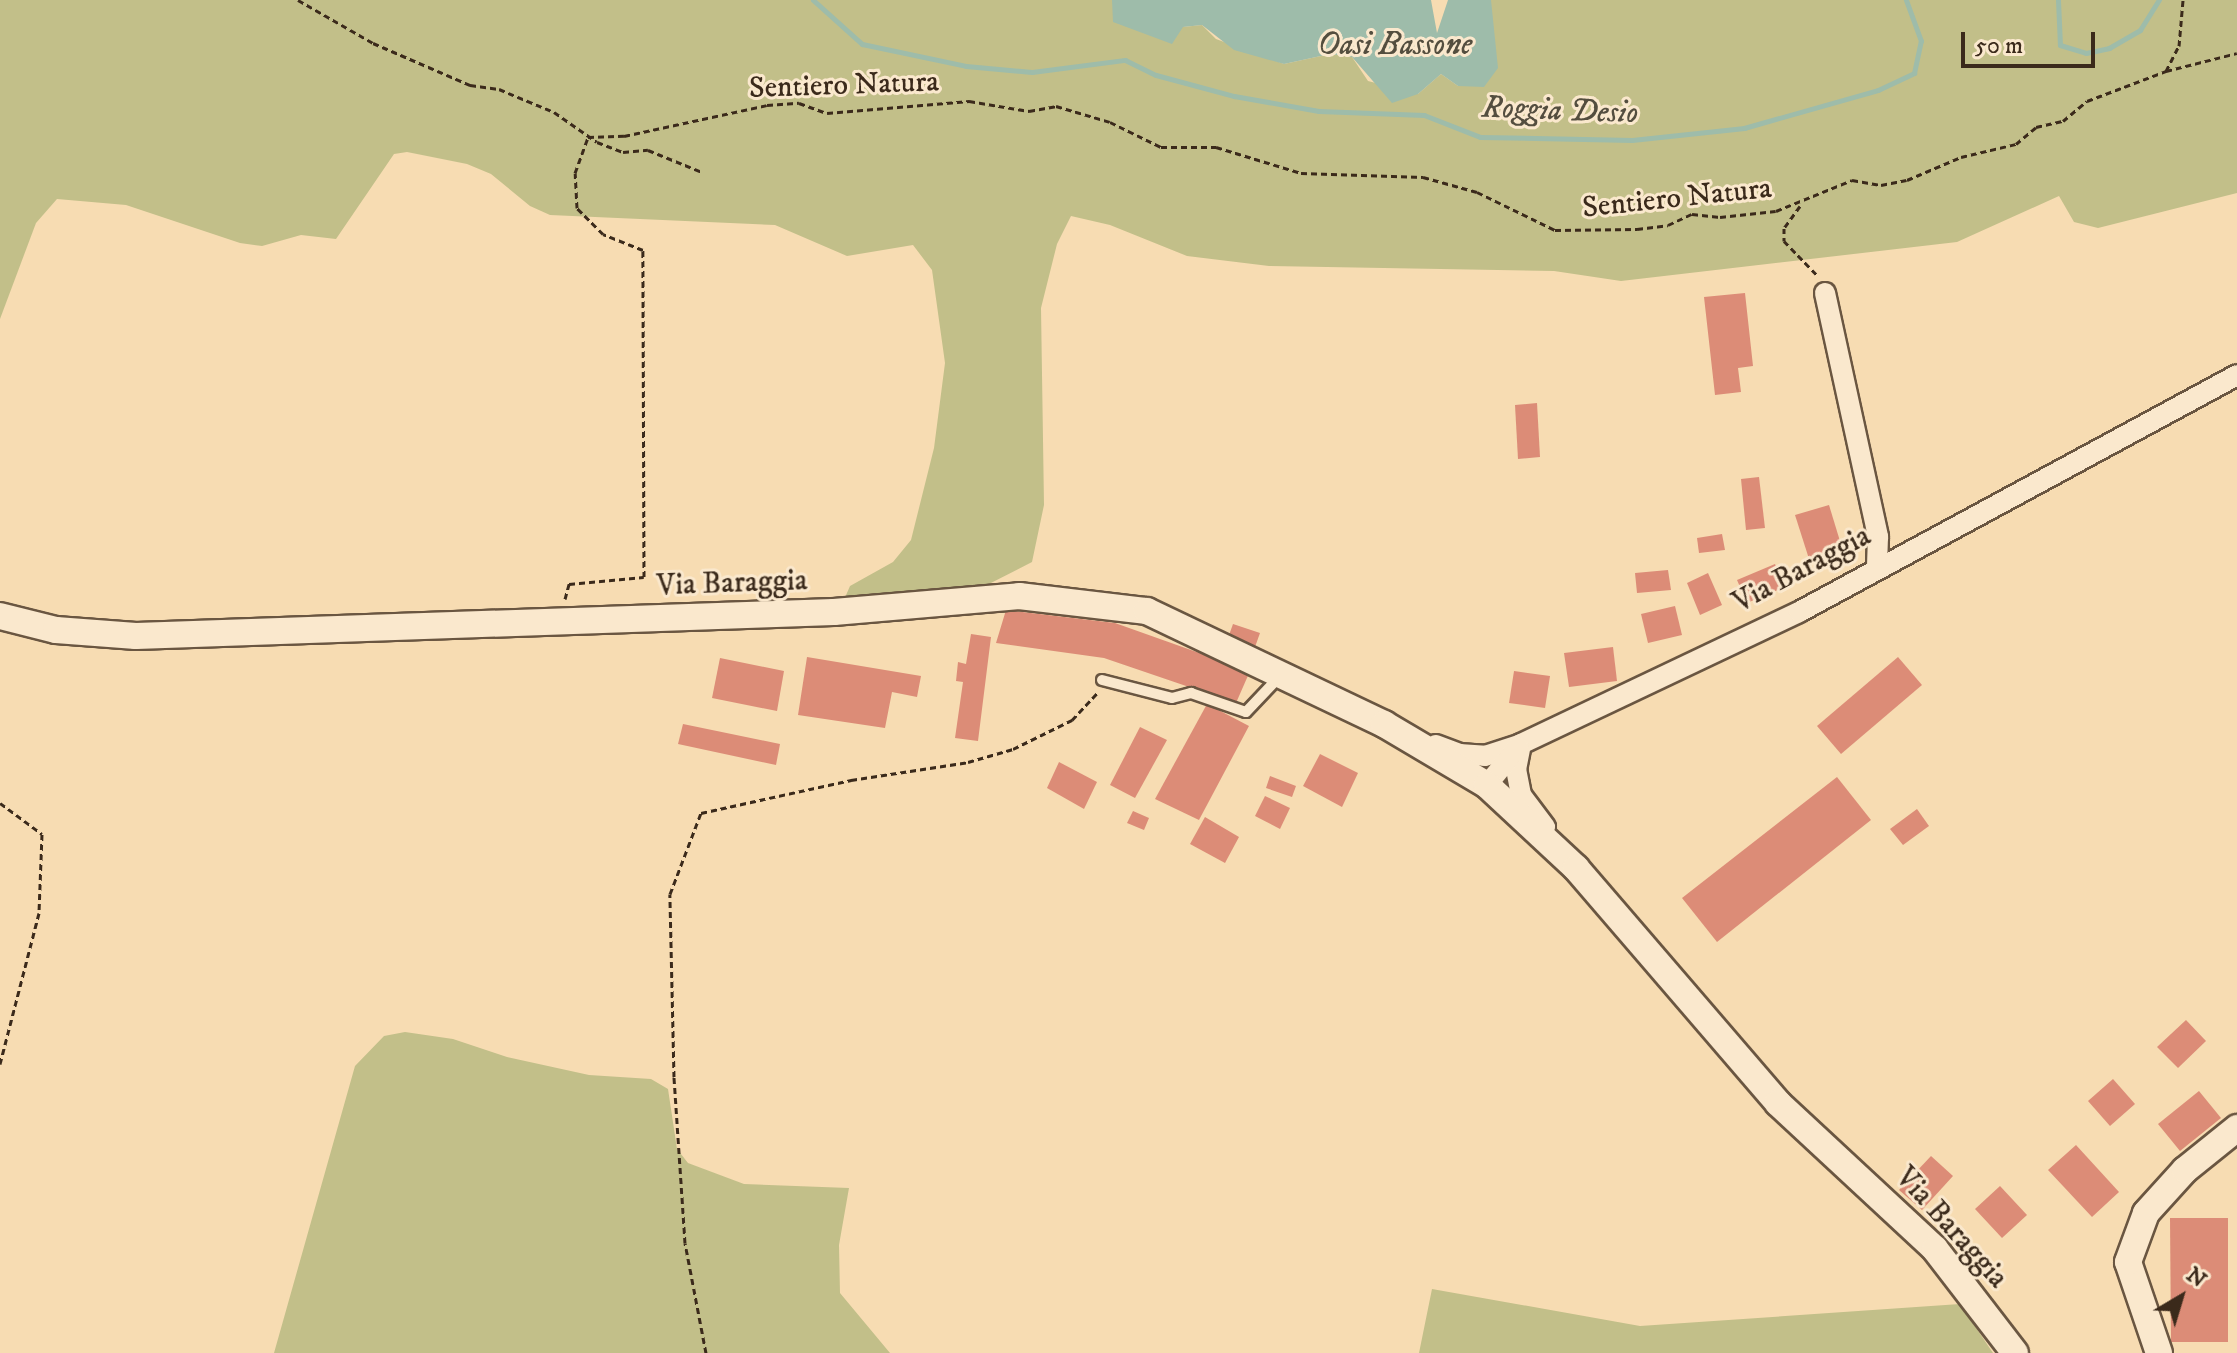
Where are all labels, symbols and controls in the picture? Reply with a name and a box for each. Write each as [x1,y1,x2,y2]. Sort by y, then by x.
scale bar [1965,16,2099,66]
water label: Oasi Bassone [1318,26,1472,64]
text: 50 m [1975,31,2023,61]
street label: Sentiero Natura [748,65,940,107]
water label: Roggia Desio [1481,89,1639,133]
street label: Sentiero Natura [1581,171,1773,227]
street label: Via Baraggia [1727,519,1877,621]
street label: Via Baraggia [656,563,808,605]
street label: Via Baraggia [1887,1160,2015,1296]
north arrow [2141,1257,2221,1337]
text: N [2181,1261,2212,1294]

